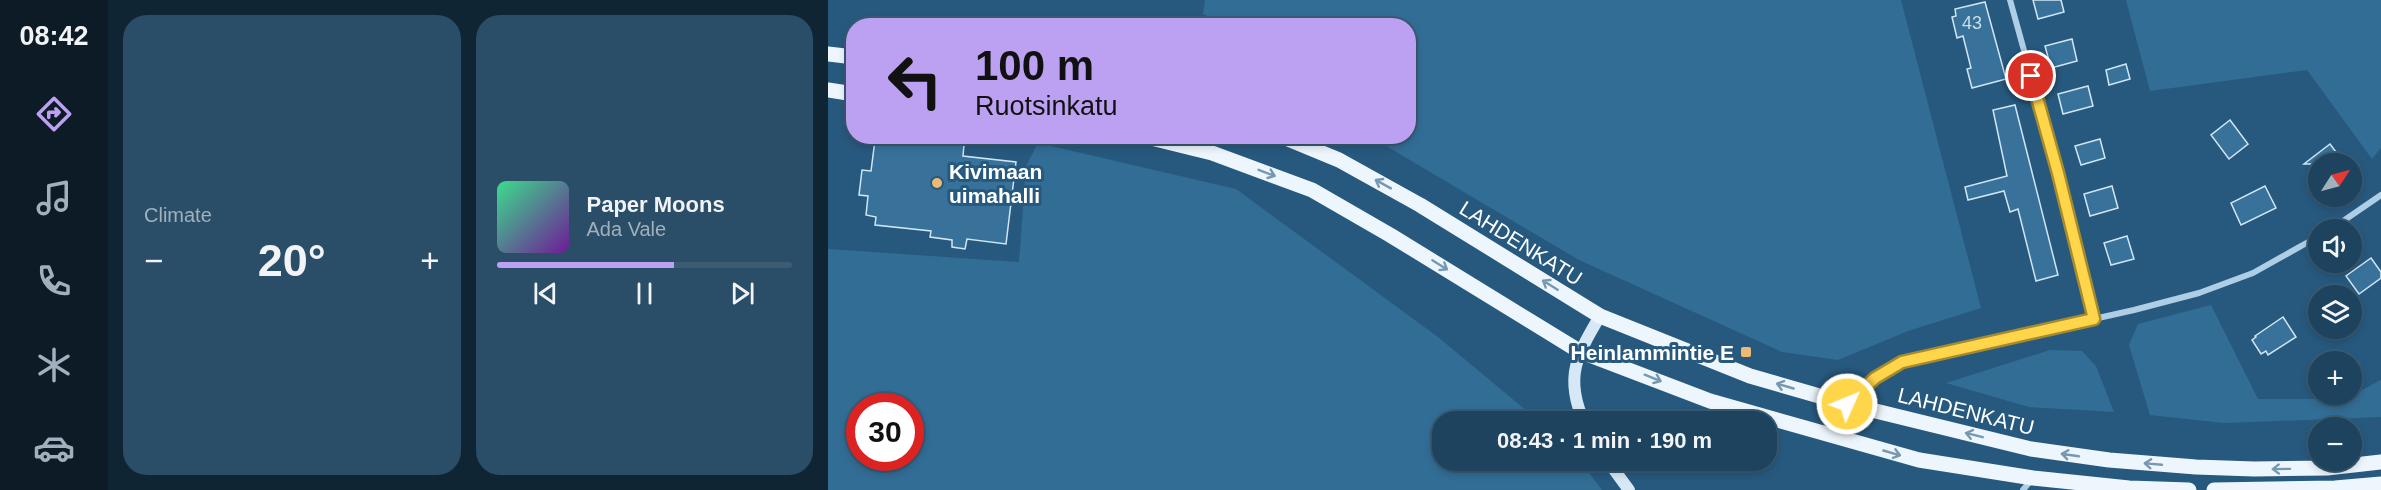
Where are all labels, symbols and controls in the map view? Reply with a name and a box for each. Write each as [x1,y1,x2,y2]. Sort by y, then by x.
house number: 43 [1962,13,1982,33]
text: 08:42 [19,21,89,51]
icon: left [876,42,954,120]
text: 100 m [975,42,1094,89]
pin [2005,50,2056,101]
icon: arrive [2014,59,2047,92]
text: Ruotsinkatu [975,91,1118,121]
icon: directions [33,93,75,135]
north arrow [2308,153,2362,207]
map controls [2308,153,2362,471]
place label: Kivimaan uimahalli [949,160,1042,207]
one-way arrow [1258,168,1276,179]
marker: Kivimaan uimahalli [930,176,944,190]
icon: music [33,177,75,219]
one-way arrow [1375,178,1392,190]
text: Paper Moons [587,192,725,217]
street label: LAHDENKATU [1456,196,1586,290]
text: Climate [144,204,212,226]
text: Ada Vale [587,218,666,240]
button: sound [2308,219,2362,273]
text: 20° [258,235,326,286]
text: − [144,242,163,279]
text: + [420,242,440,279]
icon: phone [33,260,75,302]
one-way arrow [1431,260,1448,272]
icon: previous [529,277,562,310]
icon: pause [628,277,661,310]
icon: next [726,277,759,310]
one-way arrow [1542,279,1559,291]
button: layers [2308,285,2362,339]
place label: Heinlammintie E [1571,341,1734,364]
icon: climate [33,344,75,386]
marker: Heinlammintie E [1739,345,1753,359]
button: + [2308,351,2362,405]
position arrow [1815,372,1879,436]
one-way arrow [1644,373,1662,384]
one-way arrow [1776,380,1795,391]
street label: LAHDENKATU [1895,383,2037,439]
speed limit sign: 30 [846,393,924,471]
button: − [2308,417,2362,471]
icon: car [33,427,75,469]
text: 08:43 · 1 min · 190 m [1497,428,1712,453]
one-way arrow [1965,429,1984,441]
one-way arrow [1882,448,1901,459]
one-way arrow [2060,449,2080,460]
one-way arrow [2143,458,2163,469]
one-way arrow [2271,463,2291,474]

